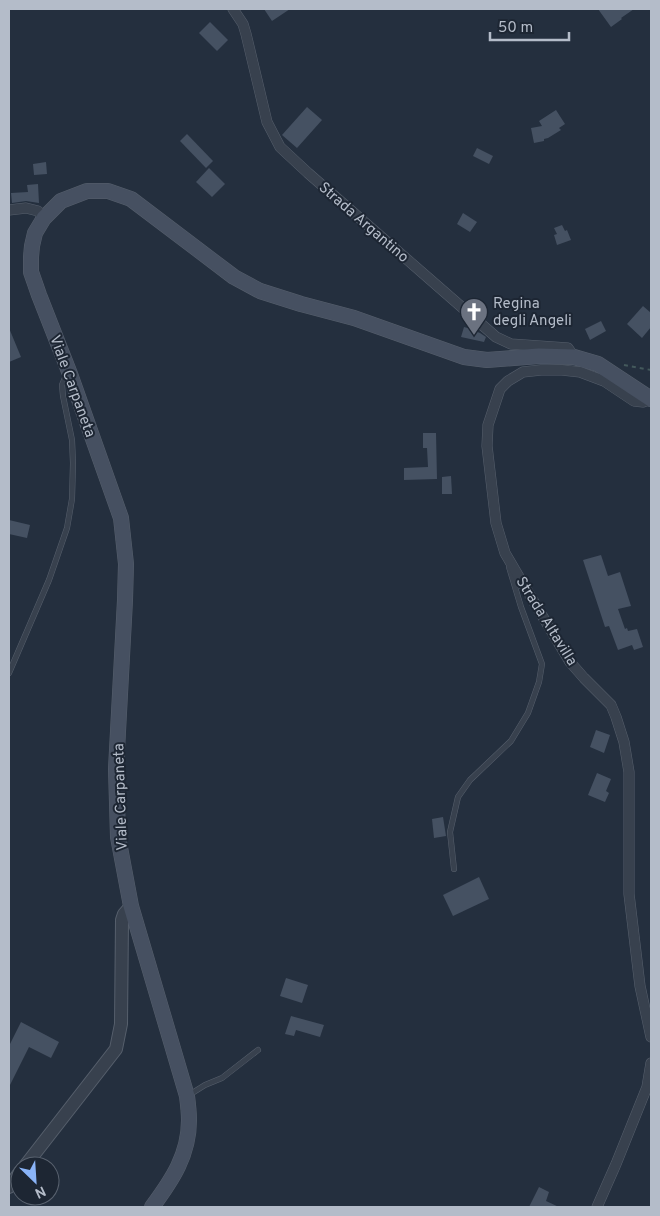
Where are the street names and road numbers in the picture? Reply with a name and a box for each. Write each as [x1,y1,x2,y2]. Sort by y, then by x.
street label: Strada Argantino [314,179,412,268]
street label: Viale Carpaneta [44,333,99,440]
street label: Strada Altavilla [511,574,581,670]
street label: Viale Carpaneta [110,743,133,851]

